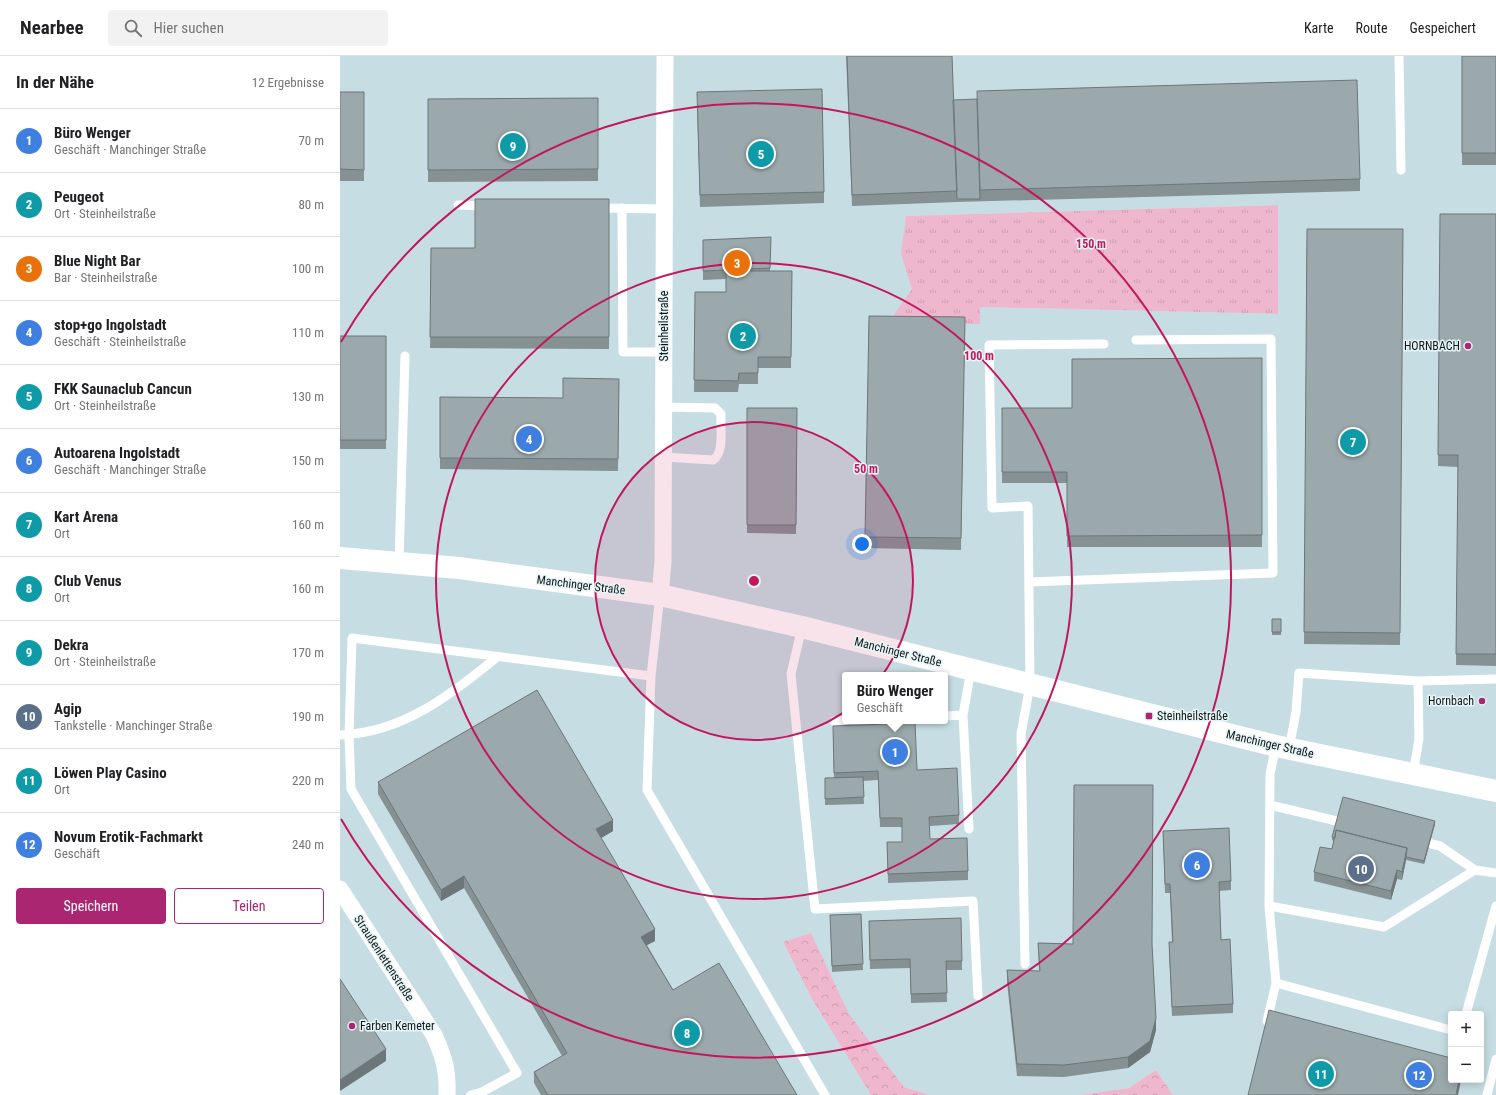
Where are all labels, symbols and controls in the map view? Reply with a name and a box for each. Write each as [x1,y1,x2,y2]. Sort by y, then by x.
search box [108,10,388,46]
text: Nearbee [20,16,84,39]
icon: search [122,17,144,39]
text: Hier suchen [154,19,224,37]
text: Karte [1304,20,1334,36]
text: Route [1356,20,1388,36]
text: Gespeichert [1410,20,1476,36]
text: In der Nähe [16,72,94,92]
text: 12 Ergebnisse [252,75,324,90]
text: Büro Wenger [54,124,131,142]
pin: 9 [500,131,526,161]
text: 1 [26,133,32,148]
text: 70 m [298,133,324,148]
pin: 5 [748,139,774,169]
text: Geschäft · Manchinger Straße [54,142,206,157]
text: Peugeot [54,188,104,206]
text: 2 [26,197,32,212]
text: 80 m [298,197,324,212]
text: Ort · Steinheilstraße [54,206,156,221]
text: 150 m [1076,237,1106,251]
pin: 3 [724,248,750,278]
text: Blue Night Bar [54,252,141,270]
text: 3 [26,261,32,276]
text: 100 m [292,261,324,276]
text: Bar · Steinheilstraße [54,270,157,285]
street label: Steinheilstraße [657,290,671,361]
text: stop+go Ingolstadt [54,316,166,334]
pin: 2 [730,321,756,351]
text: 4 [26,325,32,340]
text: 110 m [292,325,324,340]
text: Geschäft · Steinheilstraße [54,334,186,349]
place label: HORNBACH [1404,339,1460,353]
marker: HORNBACH [1463,341,1473,351]
text: 100 m [964,349,994,363]
text: FKK Saunaclub Cancun [54,380,192,398]
text: 5 [26,389,32,404]
text: 130 m [292,389,324,404]
text: Ort · Steinheilstraße [54,398,156,413]
pin: 4 [516,424,542,454]
pin: 7 [1340,427,1366,457]
text: Autoarena Ingolstadt [54,444,180,462]
text: 6 [26,453,32,468]
text: 150 m [292,453,324,468]
text: Geschäft · Manchinger Straße [54,462,206,477]
text: 50 m [854,462,878,476]
text: Kart Arena [54,508,118,526]
text: 7 [26,517,32,532]
text: 160 m [292,517,324,532]
text: Ort [54,526,70,541]
your location [852,534,872,554]
text: Club Venus [54,572,122,590]
street label: Manchinger Straße [536,573,627,597]
centre of rings [747,574,761,588]
text: 8 [26,581,32,596]
text: 160 m [292,581,324,596]
text: Ort [54,590,70,605]
street label: Manchinger Straße [853,634,943,670]
text: Dekra [54,636,89,654]
text: 9 [26,645,32,660]
text: 170 m [292,645,324,660]
text: Ort · Steinheilstraße [54,654,156,669]
popup [842,672,948,724]
text: Büro Wenger [857,682,933,700]
place label: Hornbach [1428,694,1474,708]
marker: Hornbach [1477,696,1487,706]
text: Agip [54,700,82,718]
text: Geschäft [857,700,903,715]
text: 10 [22,709,36,724]
text: 190 m [292,709,324,724]
place label: Steinheilstraße [1157,709,1228,723]
marker: Steinheilstraße [1144,711,1154,721]
text: Tankstelle · Manchinger Straße [54,718,212,733]
street label: Manchinger Straße [1225,727,1315,761]
pin: 1 [882,737,908,767]
text: Löwen Play Casino [54,764,167,782]
text: 11 [22,773,36,788]
text: 220 m [292,773,324,788]
text: Ort [54,782,70,797]
text: Novum Erotik-Fachmarkt [54,828,203,846]
text: 12 [22,837,36,852]
text: 240 m [292,837,324,852]
text: Geschäft [54,846,100,861]
pin: 6 [1184,850,1210,880]
pin: 10 [1348,854,1374,884]
button: Speichern [16,888,166,924]
button: Teilen [174,888,324,924]
street label: Straußenlettenstraße [351,912,417,1004]
map controls [1448,1011,1484,1083]
button: + [1448,1011,1484,1047]
pin: 8 [674,1018,700,1048]
place label: Farben Kemeter [360,1019,435,1033]
marker: Farben Kemeter [347,1021,357,1031]
button: − [1448,1047,1484,1083]
pin: 11 [1308,1059,1334,1089]
pin: 12 [1406,1060,1432,1090]

